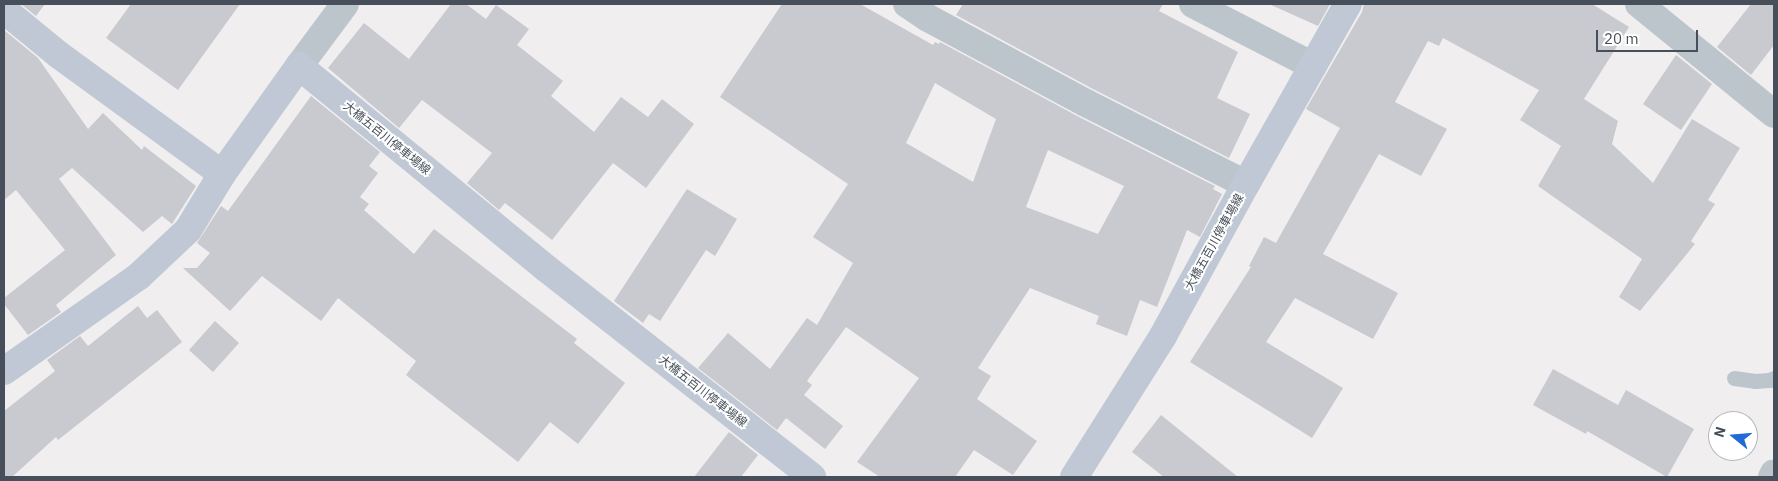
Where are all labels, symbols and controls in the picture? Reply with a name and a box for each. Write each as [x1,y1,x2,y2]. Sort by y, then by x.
scale bar [1598,20,1700,52]
text: 20 m [1604,29,1639,48]
street label: 大橋五百川停車場線 [341,98,433,178]
street label: 大橋五百川停車場線 [1182,191,1246,293]
street label: 大橋五百川停車場線 [656,352,750,430]
north arrow [1708,411,1758,461]
text: N [1710,424,1730,439]

